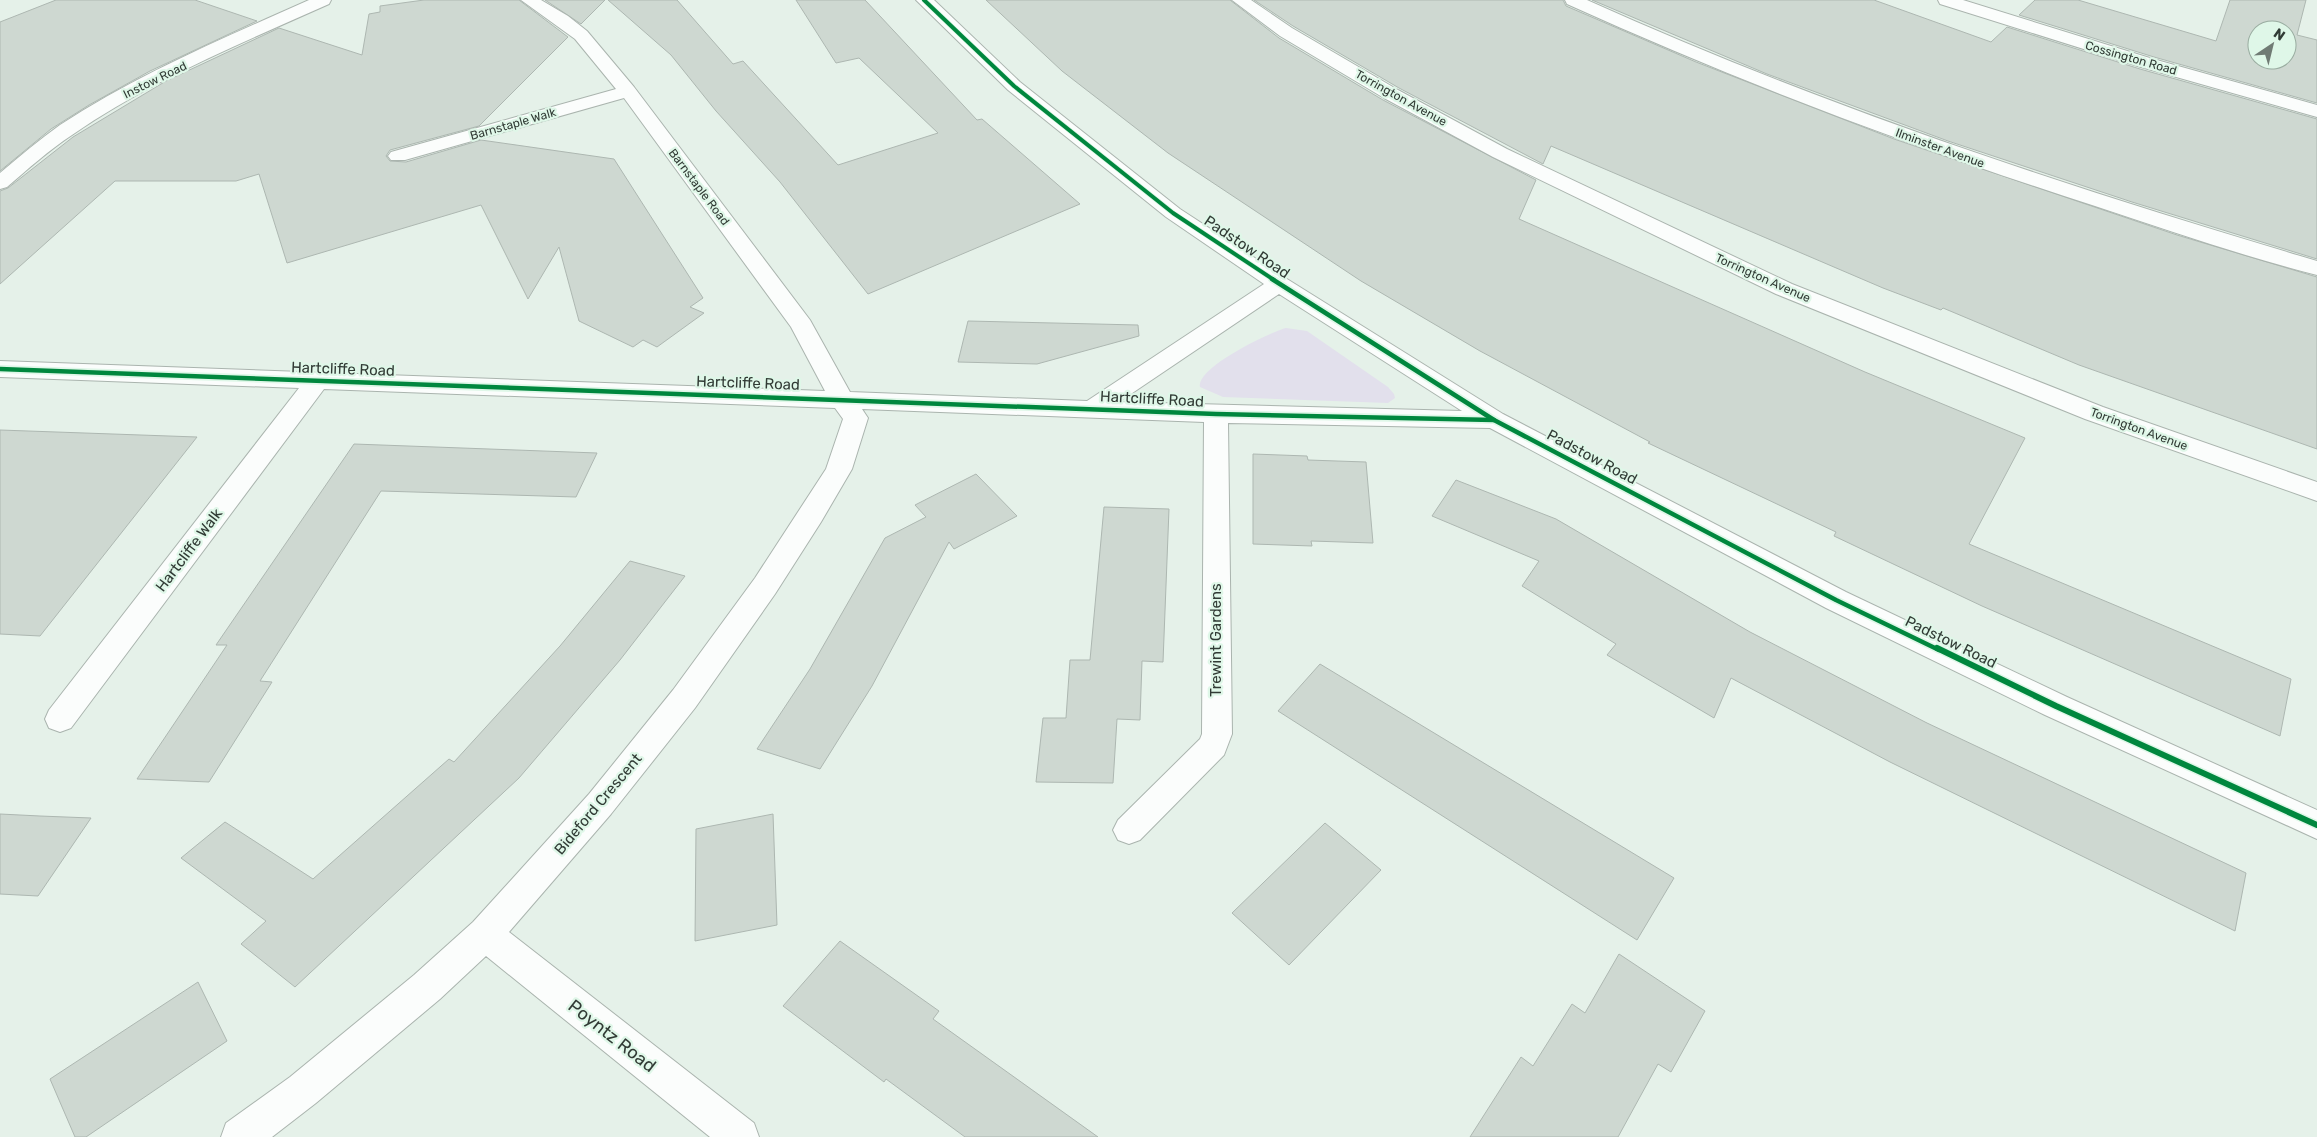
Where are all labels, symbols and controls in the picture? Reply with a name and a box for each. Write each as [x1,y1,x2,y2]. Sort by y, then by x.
north arrow [2247,20,2297,70]
text: N [2270,25,2288,45]
street label: Cossington Road [2084,38,2178,78]
street label: Instow Road [121,59,189,101]
street label: Torrington Avenue [1353,67,1450,129]
street label: Barnstaple Walk [469,105,558,143]
street label: Ilminster Avenue [1894,125,1987,171]
street label: Barnstaple Road [666,146,732,228]
street label: Padstow Road [1201,212,1293,282]
street label: Torrington Avenue [1713,251,1813,305]
street label: Hartcliffe Road [291,358,395,380]
street label: Hartcliffe Road [696,372,800,394]
street label: Hartcliffe Road [1100,387,1204,411]
street label: Torrington Avenue [2088,405,2190,453]
street label: Padstow Road [1544,426,1640,488]
street label: Hartcliffe Walk [152,505,226,595]
street label: Trewint Gardens [1207,583,1225,697]
street label: Padstow Road [1902,612,2000,672]
street label: Bideford Crescent [550,750,646,858]
street label: Poyntz Road [564,995,660,1077]

